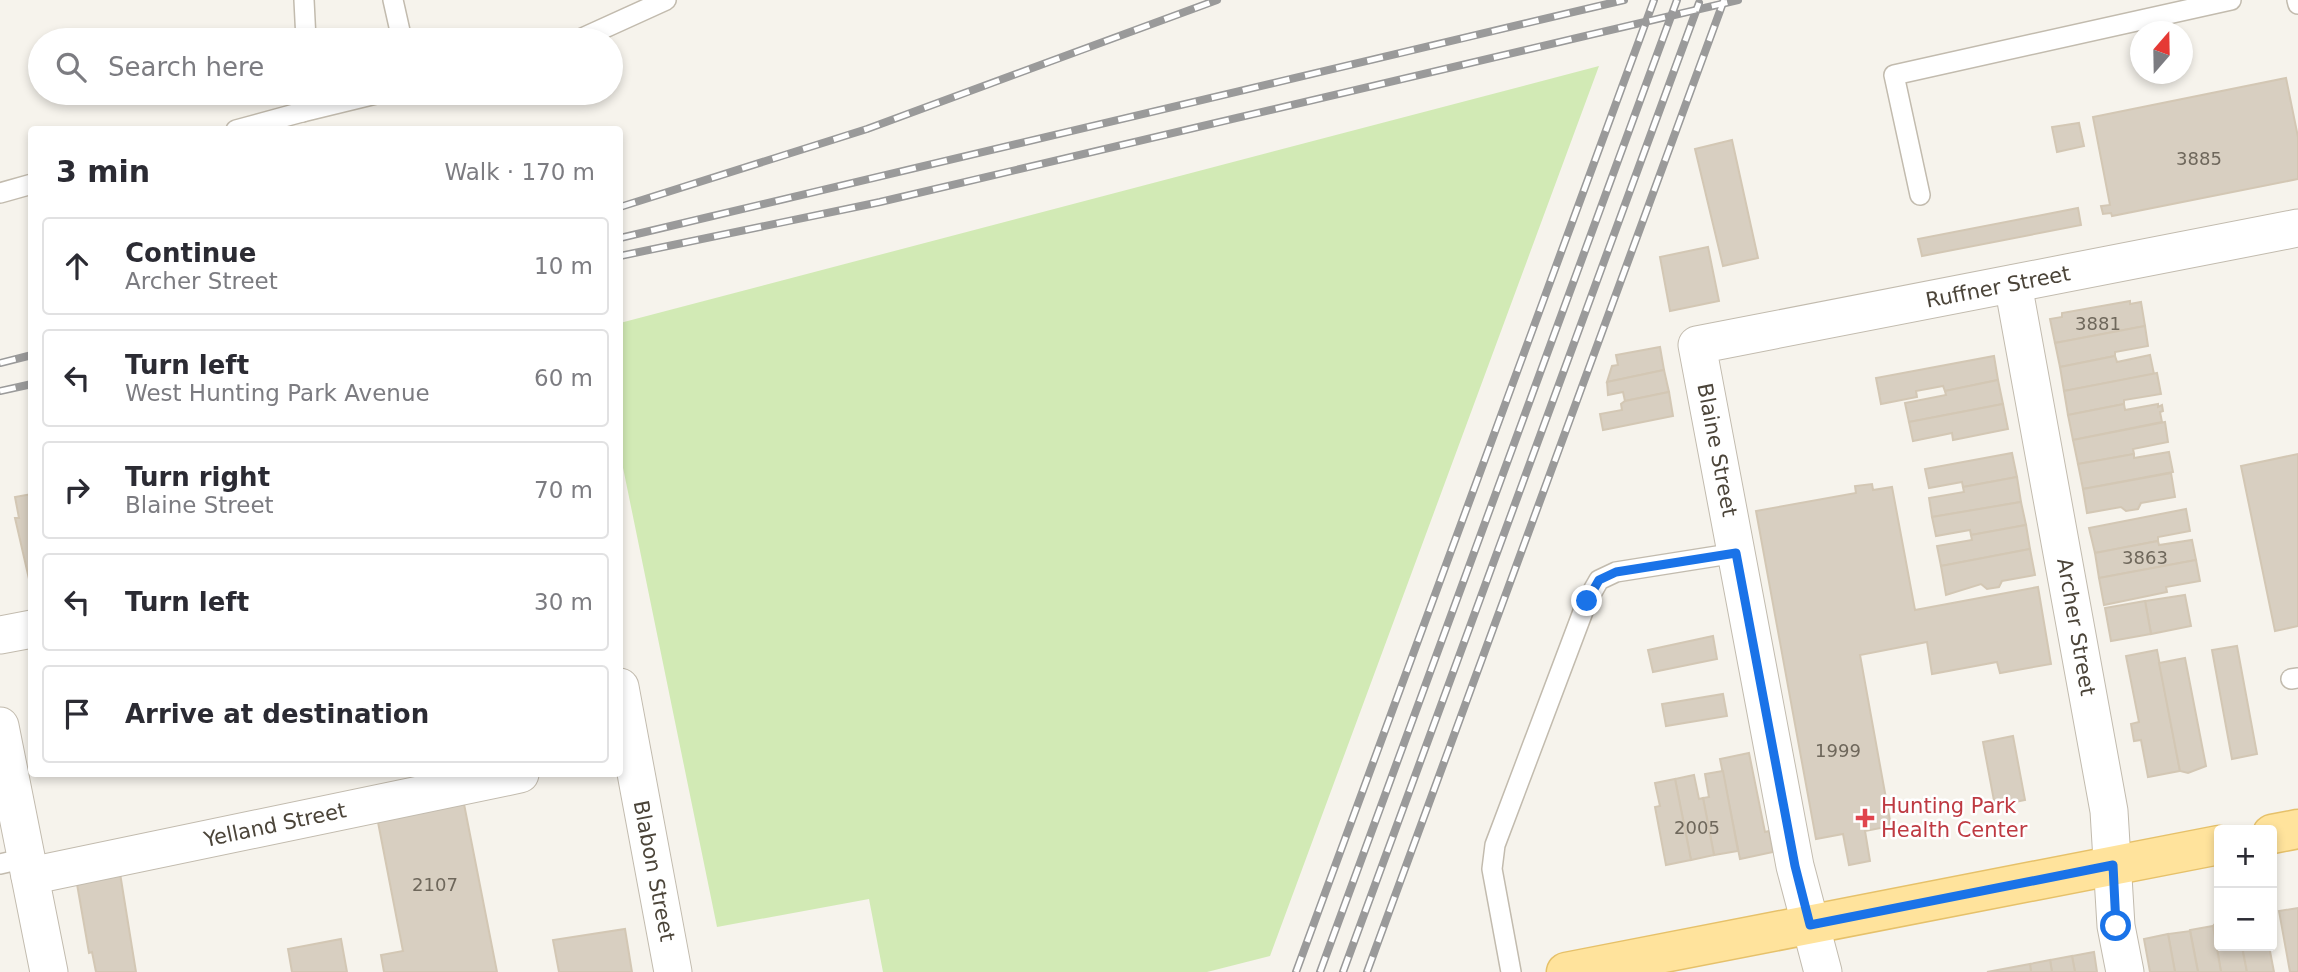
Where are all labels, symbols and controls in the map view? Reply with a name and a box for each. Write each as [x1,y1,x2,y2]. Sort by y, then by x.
north arrow [2130,21,2193,84]
search box [28,28,623,105]
icon: search [52,48,90,86]
text: Search here [108,52,264,82]
house number: 3885 [2176,148,2222,169]
text: 3 min [56,154,150,189]
text: Walk · 170 m [444,159,595,185]
text: Continue [125,238,256,268]
icon: ahead [58,247,96,285]
text: 10 m [534,253,593,279]
street label: Ruffner Street [1924,261,2072,313]
text: Archer Street [125,268,278,294]
house number: 3881 [2075,313,2121,334]
text: Turn left [125,350,249,380]
icon: left [58,359,96,397]
text: 60 m [534,365,593,391]
text: West Hunting Park Avenue [125,380,430,406]
street label: Blaine Street [1692,381,1742,519]
text: Turn right [125,462,270,492]
icon: right [58,471,96,509]
text: 70 m [534,477,593,503]
text: Blaine Street [125,492,274,518]
house number: 3863 [2122,547,2168,568]
street label: Archer Street [2052,556,2100,698]
icon: left [58,583,96,621]
route end [1571,585,1602,616]
text: Turn left [125,587,249,617]
text: 30 m [534,589,593,615]
icon: arrive [58,695,96,733]
text: Arrive at destination [125,699,429,729]
house number: 1999 [1815,740,1861,761]
place label: Hunting Park Health Center [1881,794,2028,842]
street label: Yelland Street [201,798,348,852]
street label: Blabon Street [629,798,679,944]
marker: Hunting Park Health Center [1855,808,1875,828]
house number: 2005 [1674,817,1720,838]
map controls [2214,825,2277,951]
button: + [2214,825,2277,888]
house number: 2107 [412,874,458,895]
button: − [2214,888,2277,951]
route start [2100,910,2131,941]

